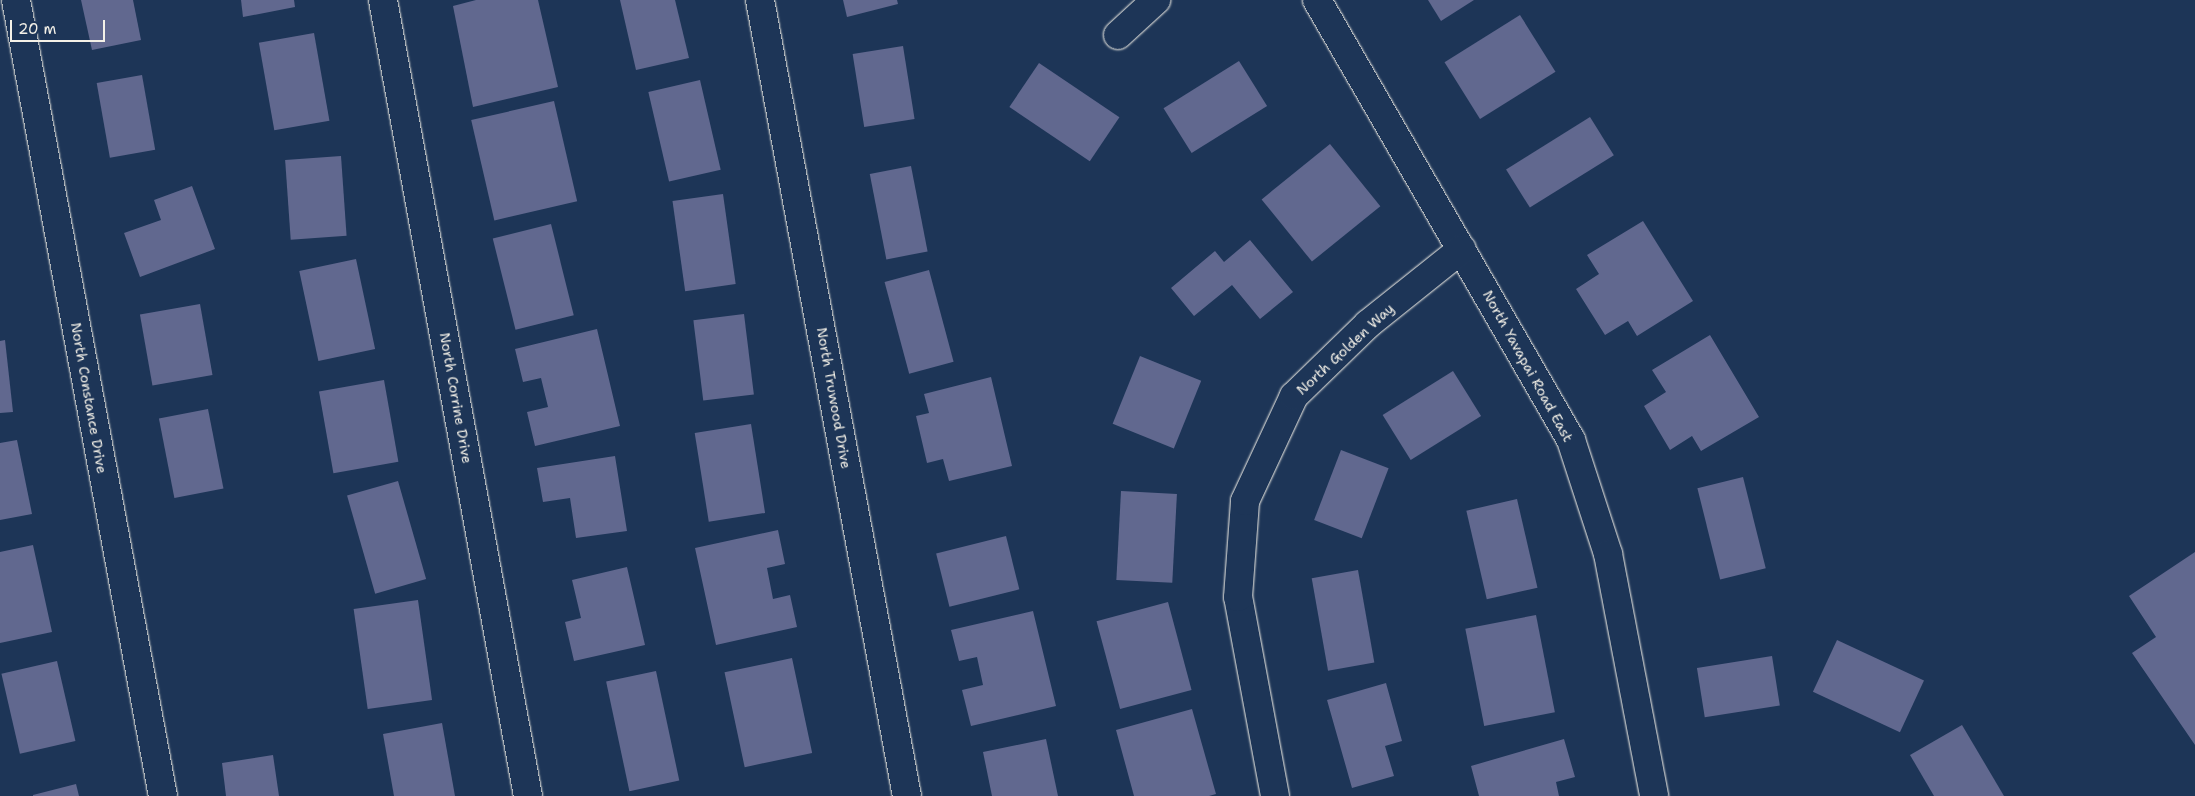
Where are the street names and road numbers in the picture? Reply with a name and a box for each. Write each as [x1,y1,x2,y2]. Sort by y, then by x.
street label: North Yavapai Road East [1479,287,1577,445]
street label: North Golden Way [1293,300,1397,398]
street label: North Constance Drive [67,321,111,475]
street label: North Truwood Drive [813,326,855,470]
street label: North Corrine Drive [436,331,476,465]

